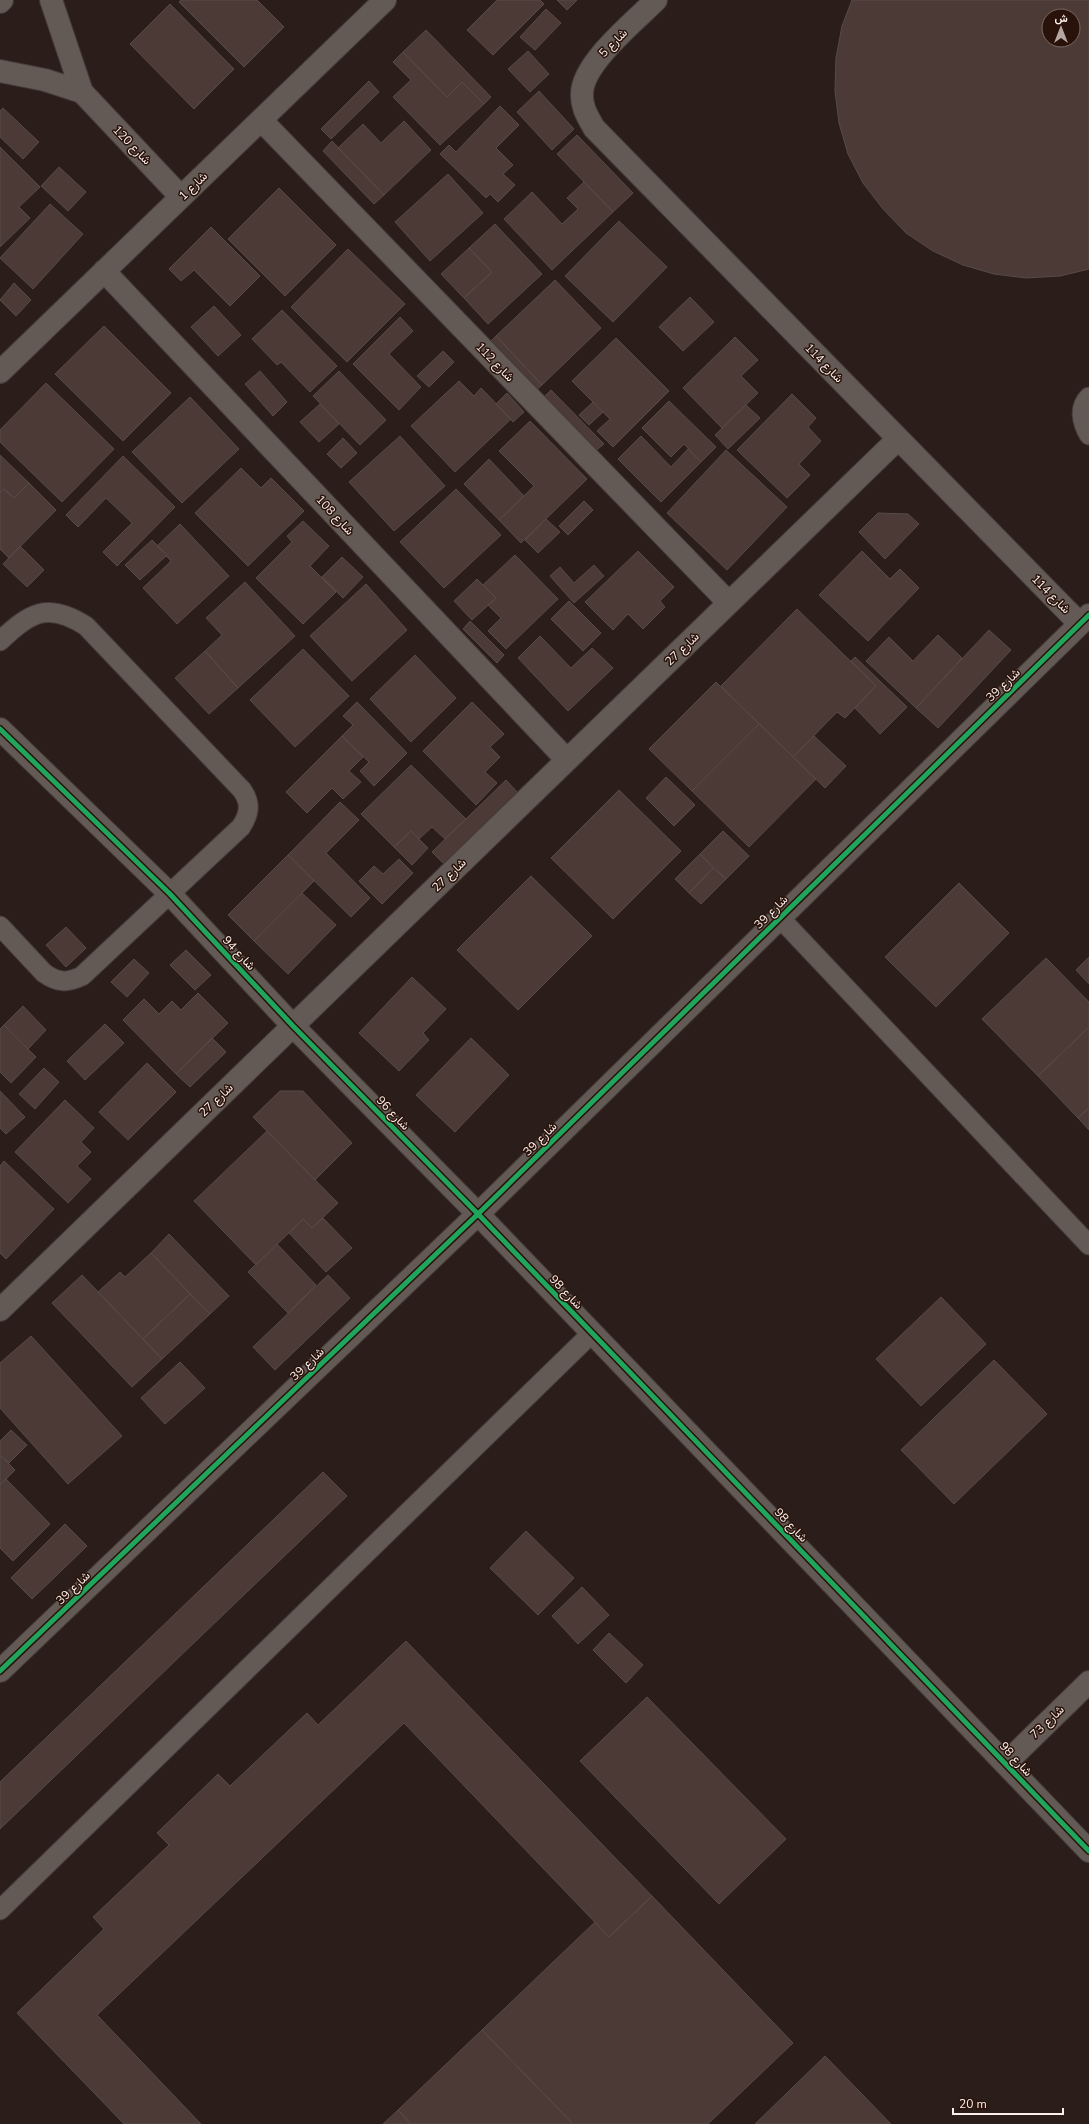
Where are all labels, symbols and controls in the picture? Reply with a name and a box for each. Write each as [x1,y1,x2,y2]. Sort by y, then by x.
north arrow [1041,8,1081,48]
text: ش [1054,11,1068,26]
street label: شارع 5 [595,25,632,62]
street label: شارع 120 [109,122,155,169]
street label: شارع 1 [175,168,212,204]
street label: شارع 112 [472,339,518,386]
street label: شارع 114 [801,340,847,387]
street label: شارع 108 [312,492,358,539]
street label: شارع 114 [1027,571,1074,618]
street label: شارع 27 [661,629,703,670]
street label: شارع 39 [982,665,1024,706]
street label: شارع 27 [428,855,470,896]
street label: شارع 39 [751,892,792,933]
street label: شارع 94 [218,932,259,974]
street label: شارع 27 [195,1080,237,1121]
street label: شارع 96 [372,1092,413,1134]
street label: شارع 39 [520,1119,561,1160]
street label: شارع 98 [545,1271,586,1313]
street label: شارع 39 [286,1344,328,1385]
street label: شارع 98 [770,1504,811,1546]
street label: شارع 39 [52,1568,94,1609]
street label: شارع 73 [1026,1702,1068,1743]
street label: شارع 98 [995,1738,1036,1780]
scale bar [953,2090,1063,2116]
text: 20 m [959,2096,987,2112]

